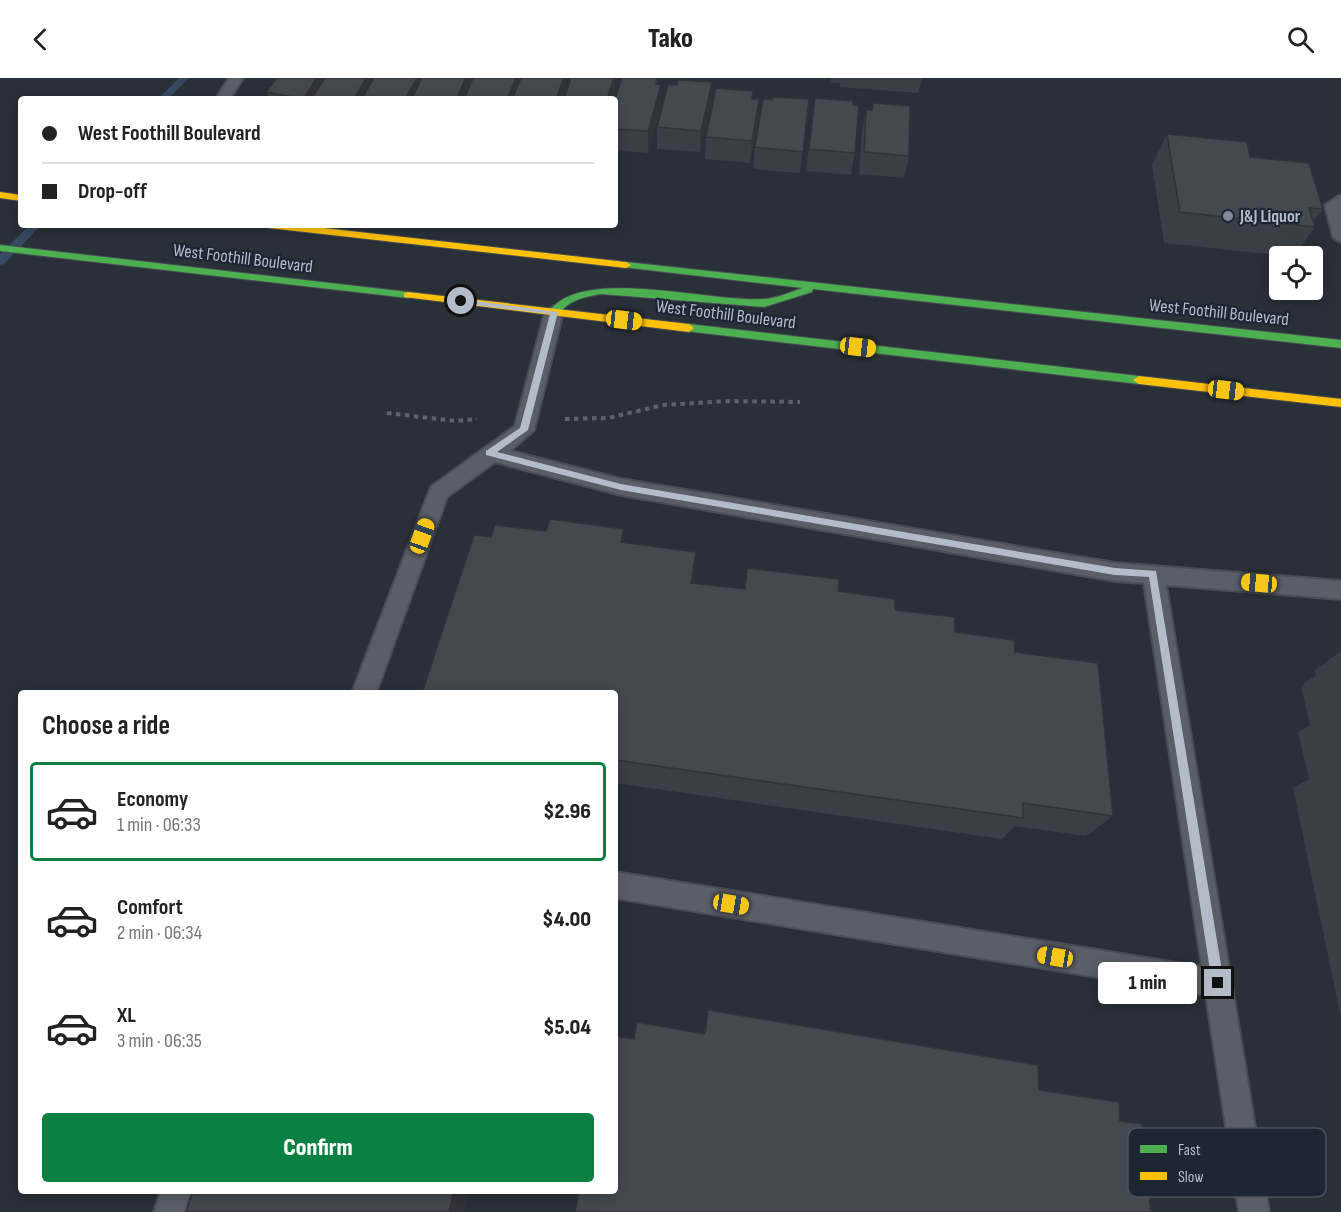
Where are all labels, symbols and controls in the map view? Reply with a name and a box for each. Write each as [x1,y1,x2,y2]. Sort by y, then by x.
icon: back [24,23,57,56]
text: Tako [648,23,693,55]
icon: search [1284,23,1317,56]
text: West Foothill Boulevard [78,120,261,147]
text: Drop-off [78,178,147,205]
place label: J&J Liquor [1239,206,1301,227]
marker: J&J Liquor [1221,209,1235,223]
street label: West Foothill Boulevard [172,240,314,277]
map controls [1269,246,1323,300]
button: locate [1269,246,1323,300]
route start [447,287,474,314]
street label: West Foothill Boulevard [1148,295,1290,330]
street label: West Foothill Boulevard [655,296,797,333]
car [605,309,643,331]
car [839,336,877,358]
car [1207,379,1245,401]
car [407,516,437,556]
car [1240,572,1278,594]
text: Choose a ride [42,710,170,742]
icon: car [45,785,99,839]
text: Economy [117,786,188,813]
text: $2.96 [543,798,591,825]
text: 1 min · 06:33 [117,813,201,837]
car [712,892,750,916]
icon: car [45,893,99,947]
text: Comfort [117,894,183,921]
text: $4.00 [542,906,591,933]
text: 2 min · 06:34 [117,921,202,945]
car [1036,945,1074,969]
callout: 1 min [1098,962,1197,1004]
route end [1204,969,1231,996]
text: 1 min [1128,971,1167,995]
icon: car [45,1001,99,1055]
text: XL [117,1002,136,1029]
text: $5.04 [543,1014,591,1041]
text: 3 min · 06:35 [117,1029,202,1053]
button: Confirm [42,1113,594,1182]
legend [1128,1128,1326,1197]
text: Fast [1178,1141,1201,1160]
text: Slow [1178,1168,1203,1187]

